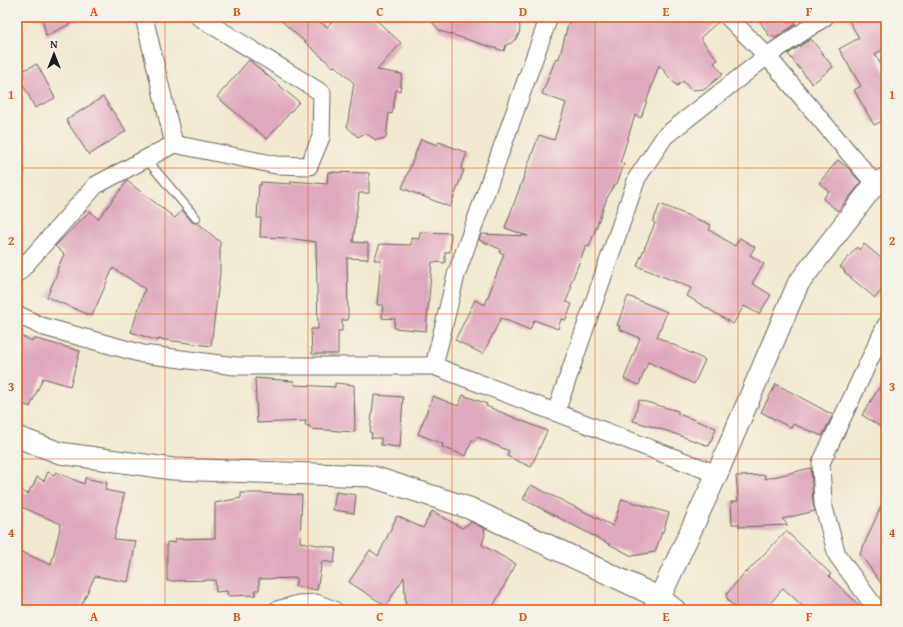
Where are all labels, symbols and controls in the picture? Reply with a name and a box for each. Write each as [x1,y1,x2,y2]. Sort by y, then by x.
text: A [90,2,99,21]
text: B [233,2,241,21]
text: C [376,2,384,21]
text: D [519,2,527,21]
text: E [663,2,670,21]
text: F [806,2,813,21]
north arrow [34,34,74,74]
text: N [50,36,58,52]
text: 1 [8,85,14,104]
text: 1 [889,85,895,104]
text: 2 [8,231,15,250]
text: 2 [889,231,896,250]
text: 3 [8,377,14,396]
text: 3 [889,377,895,396]
text: 4 [8,523,15,542]
text: 4 [889,523,896,542]
text: A [90,607,99,626]
text: B [233,607,241,626]
text: C [376,607,384,626]
text: D [519,607,527,626]
text: E [663,607,670,626]
text: F [806,607,813,626]

